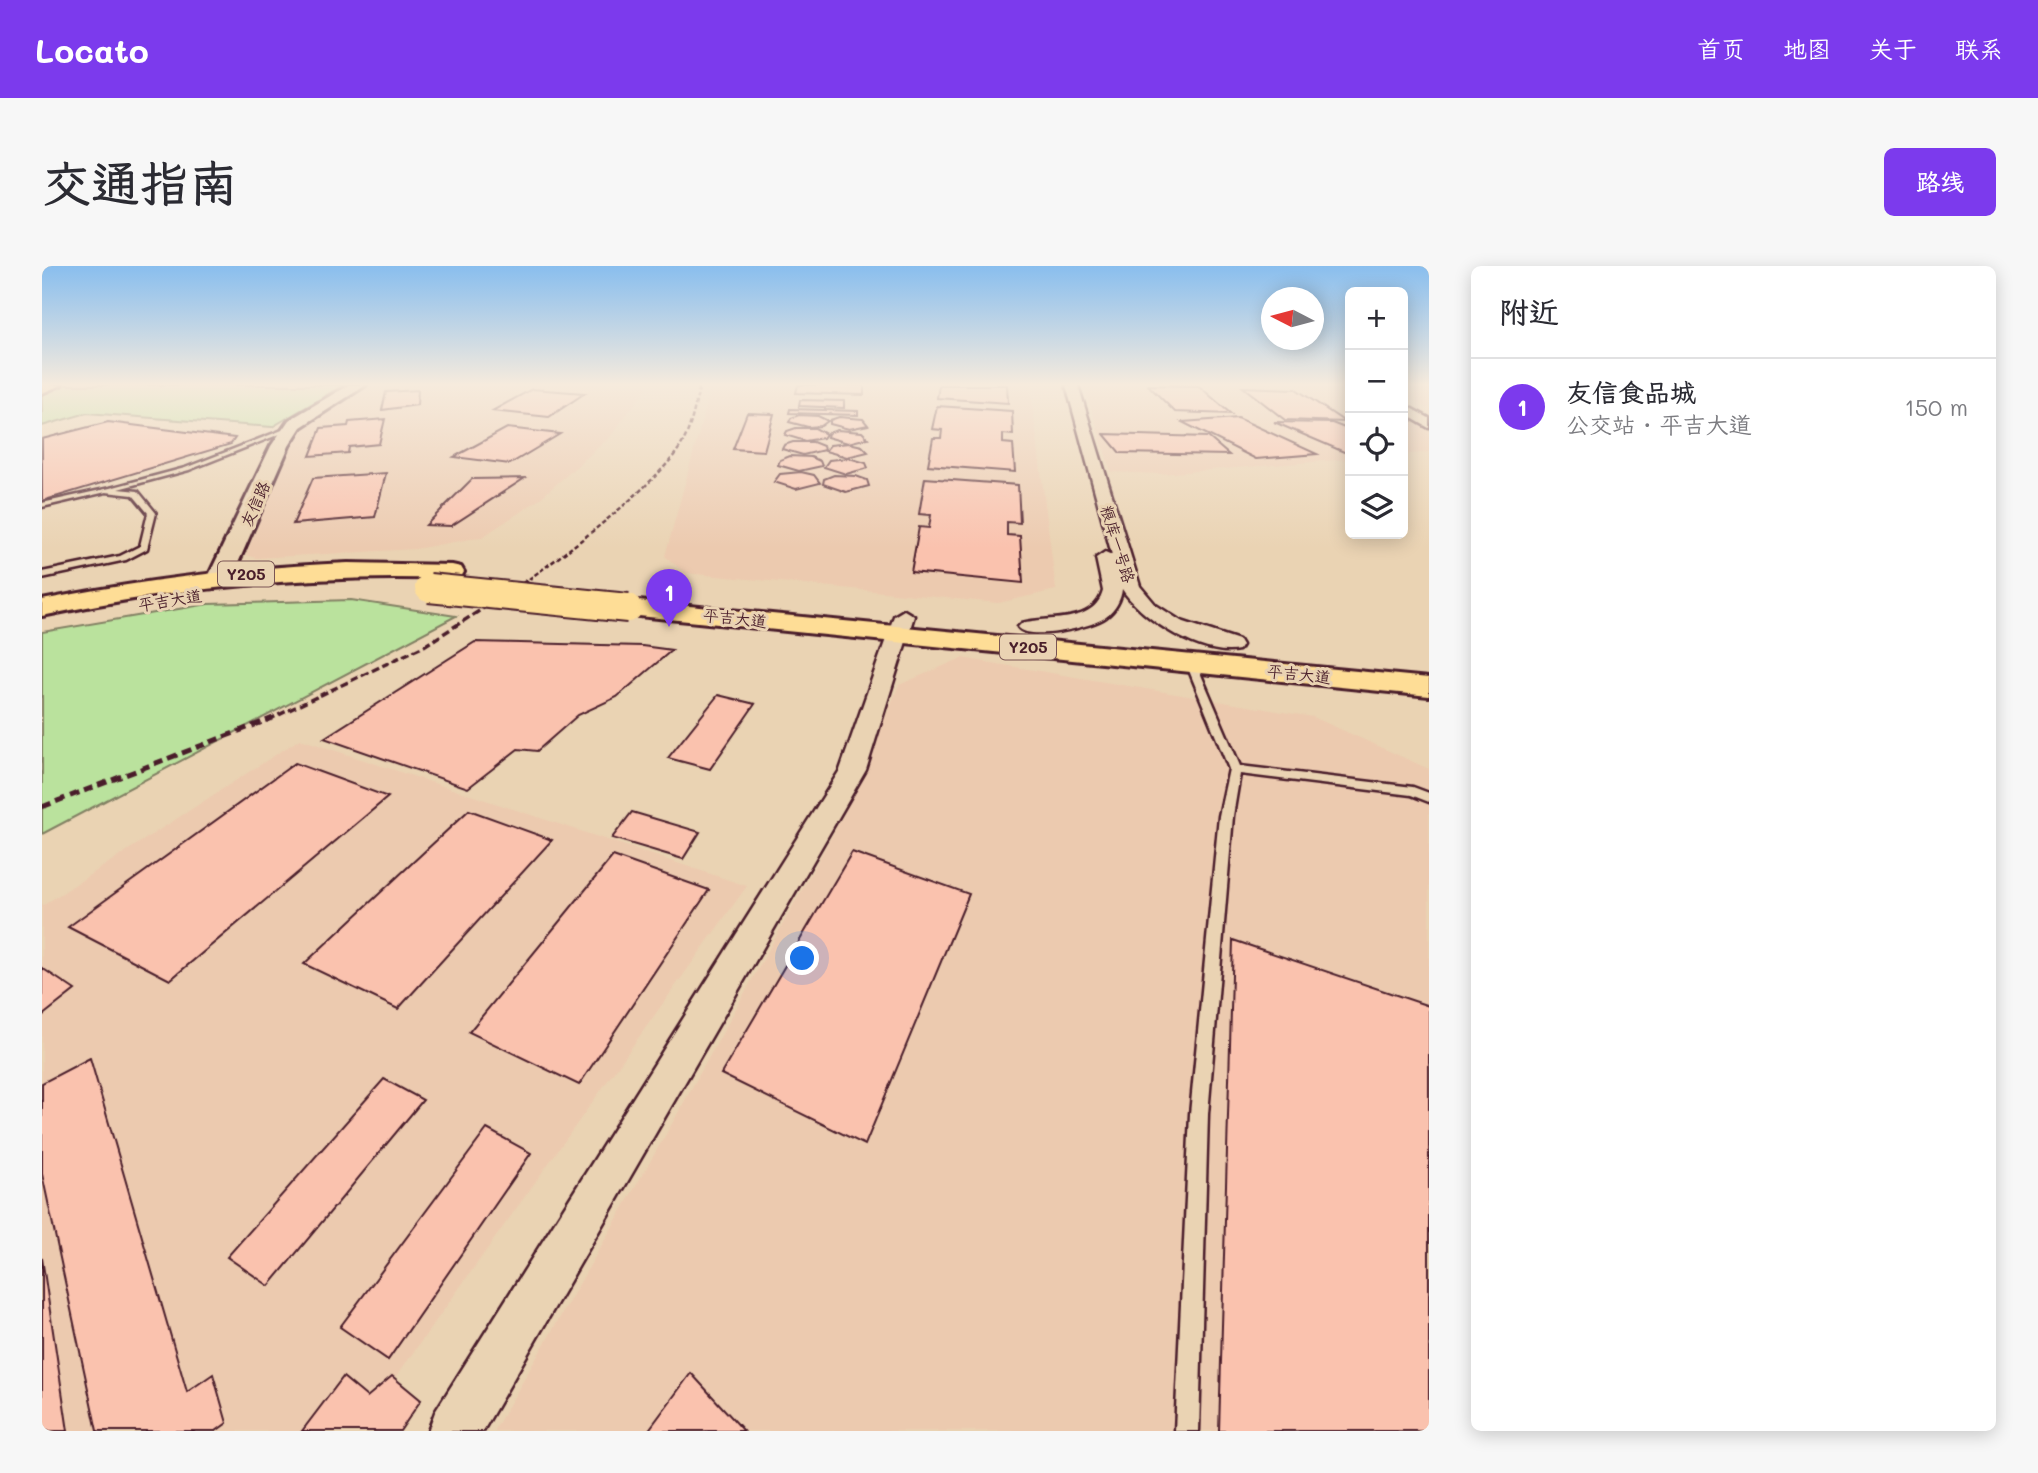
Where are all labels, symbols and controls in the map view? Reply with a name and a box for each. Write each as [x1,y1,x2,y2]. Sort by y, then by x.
text: Locato [35,28,149,71]
text: 首页 [1697,33,1745,64]
text: 地图 [1783,33,1831,64]
text: 关于 [1869,33,1917,64]
text: 联系 [1955,33,2003,64]
button: 路线 [1884,148,1996,216]
text: 交通指南 [42,150,238,213]
north arrow [1261,287,1324,350]
map controls [1345,287,1408,539]
button: + [1345,287,1408,350]
text: 附近 [1499,291,1559,331]
button: − [1345,350,1408,413]
text: 友信食品城 [1566,375,1696,409]
text: 1 [1517,392,1527,422]
text: 150 m [1904,392,1968,422]
text: 公交站 · 平吉大道 [1566,409,1752,439]
button: locate [1345,413,1408,476]
button: layers [1345,476,1408,539]
street label: 友信路 [235,478,274,530]
street label: 粮库一号路 [1097,503,1140,585]
road number: Y205 [218,562,274,586]
pin: 1 [646,569,692,627]
street label: 平吉大道 [137,584,203,615]
street label: 平吉大道 [702,604,768,631]
road number: Y205 [1000,634,1056,660]
street label: 平吉大道 [1266,660,1332,687]
your location [785,941,819,975]

